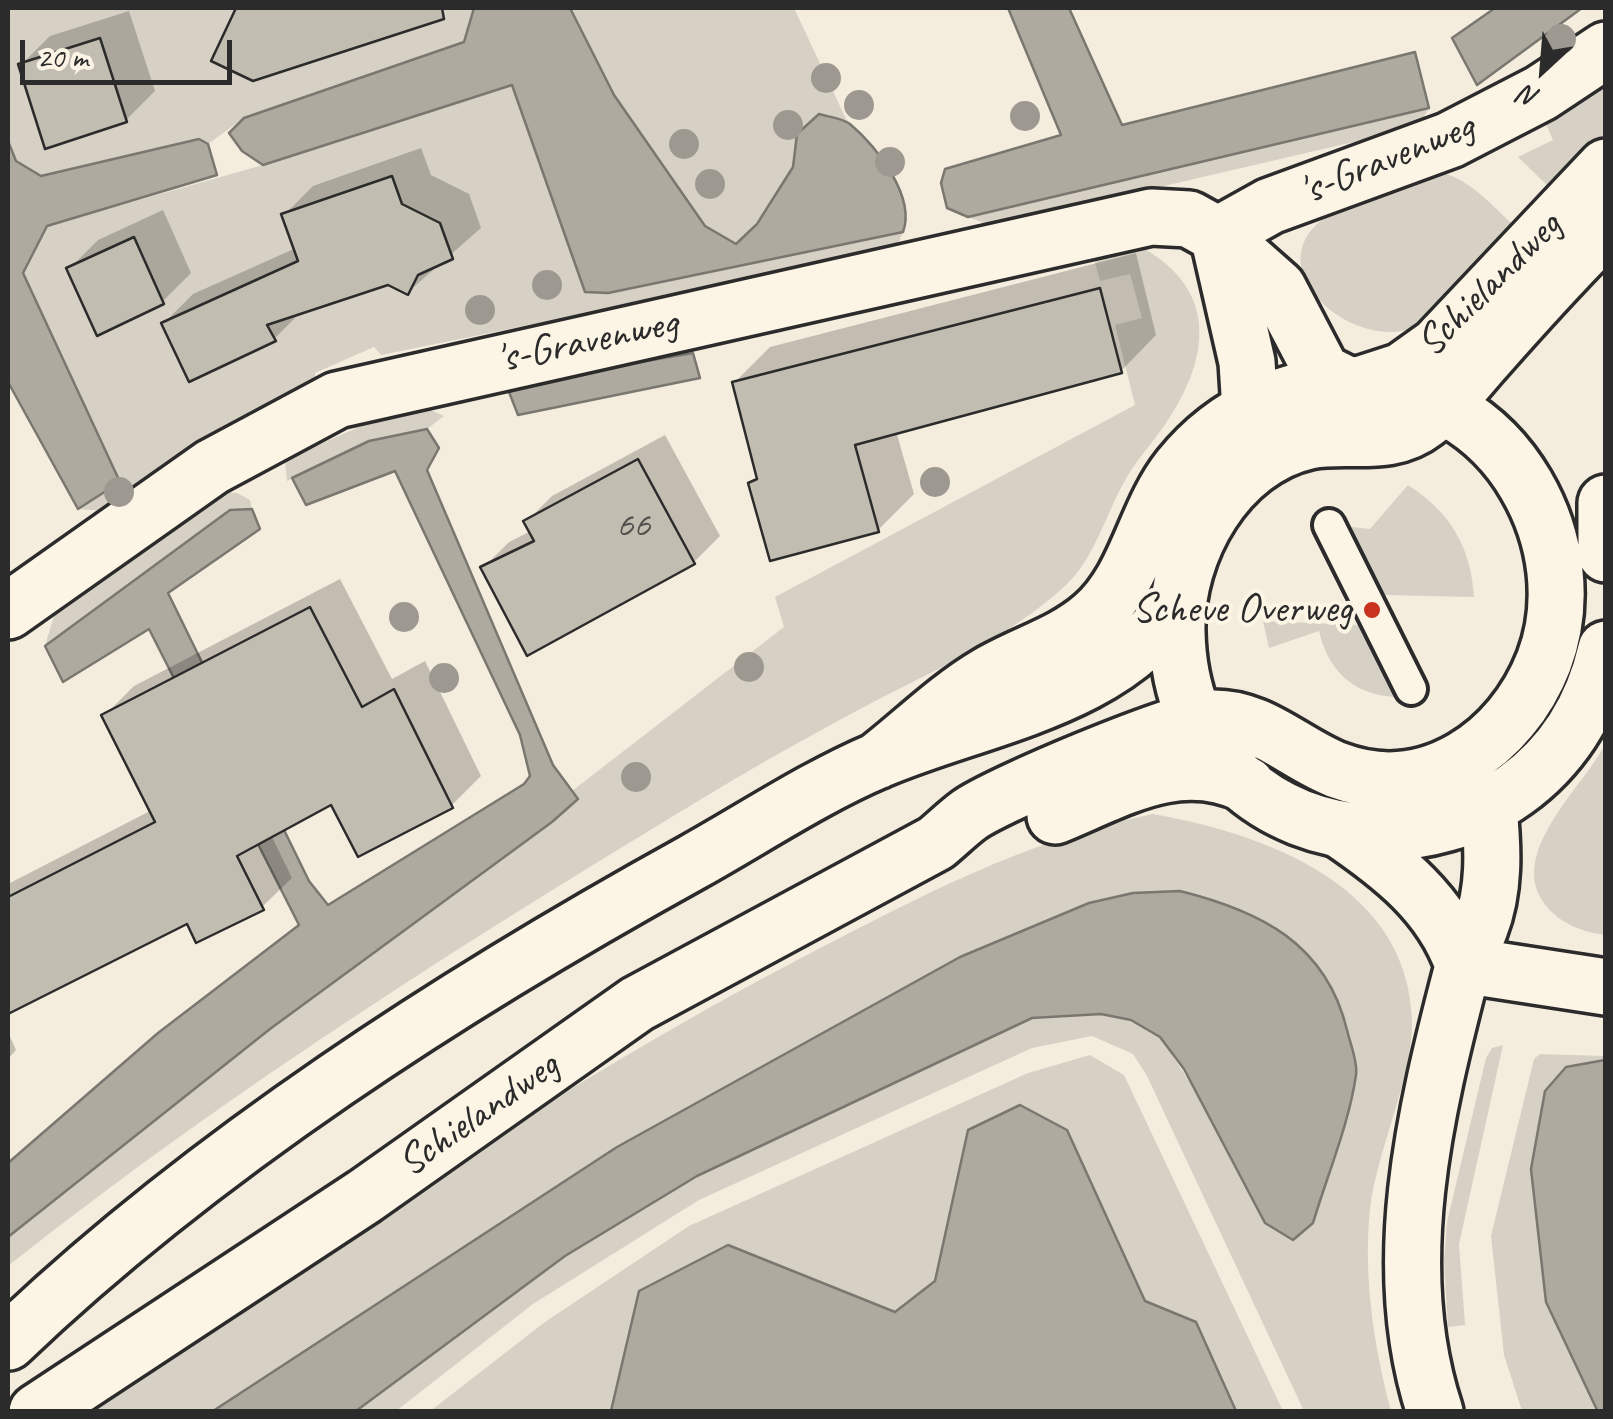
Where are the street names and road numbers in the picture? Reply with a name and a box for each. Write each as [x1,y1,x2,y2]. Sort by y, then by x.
street label: 's-Gravenweg [1293,102,1481,218]
street label: Schielandweg [1407,202,1573,368]
street label: 's-Gravenweg [492,298,682,386]
street label: Schielandweg [389,1041,569,1189]

